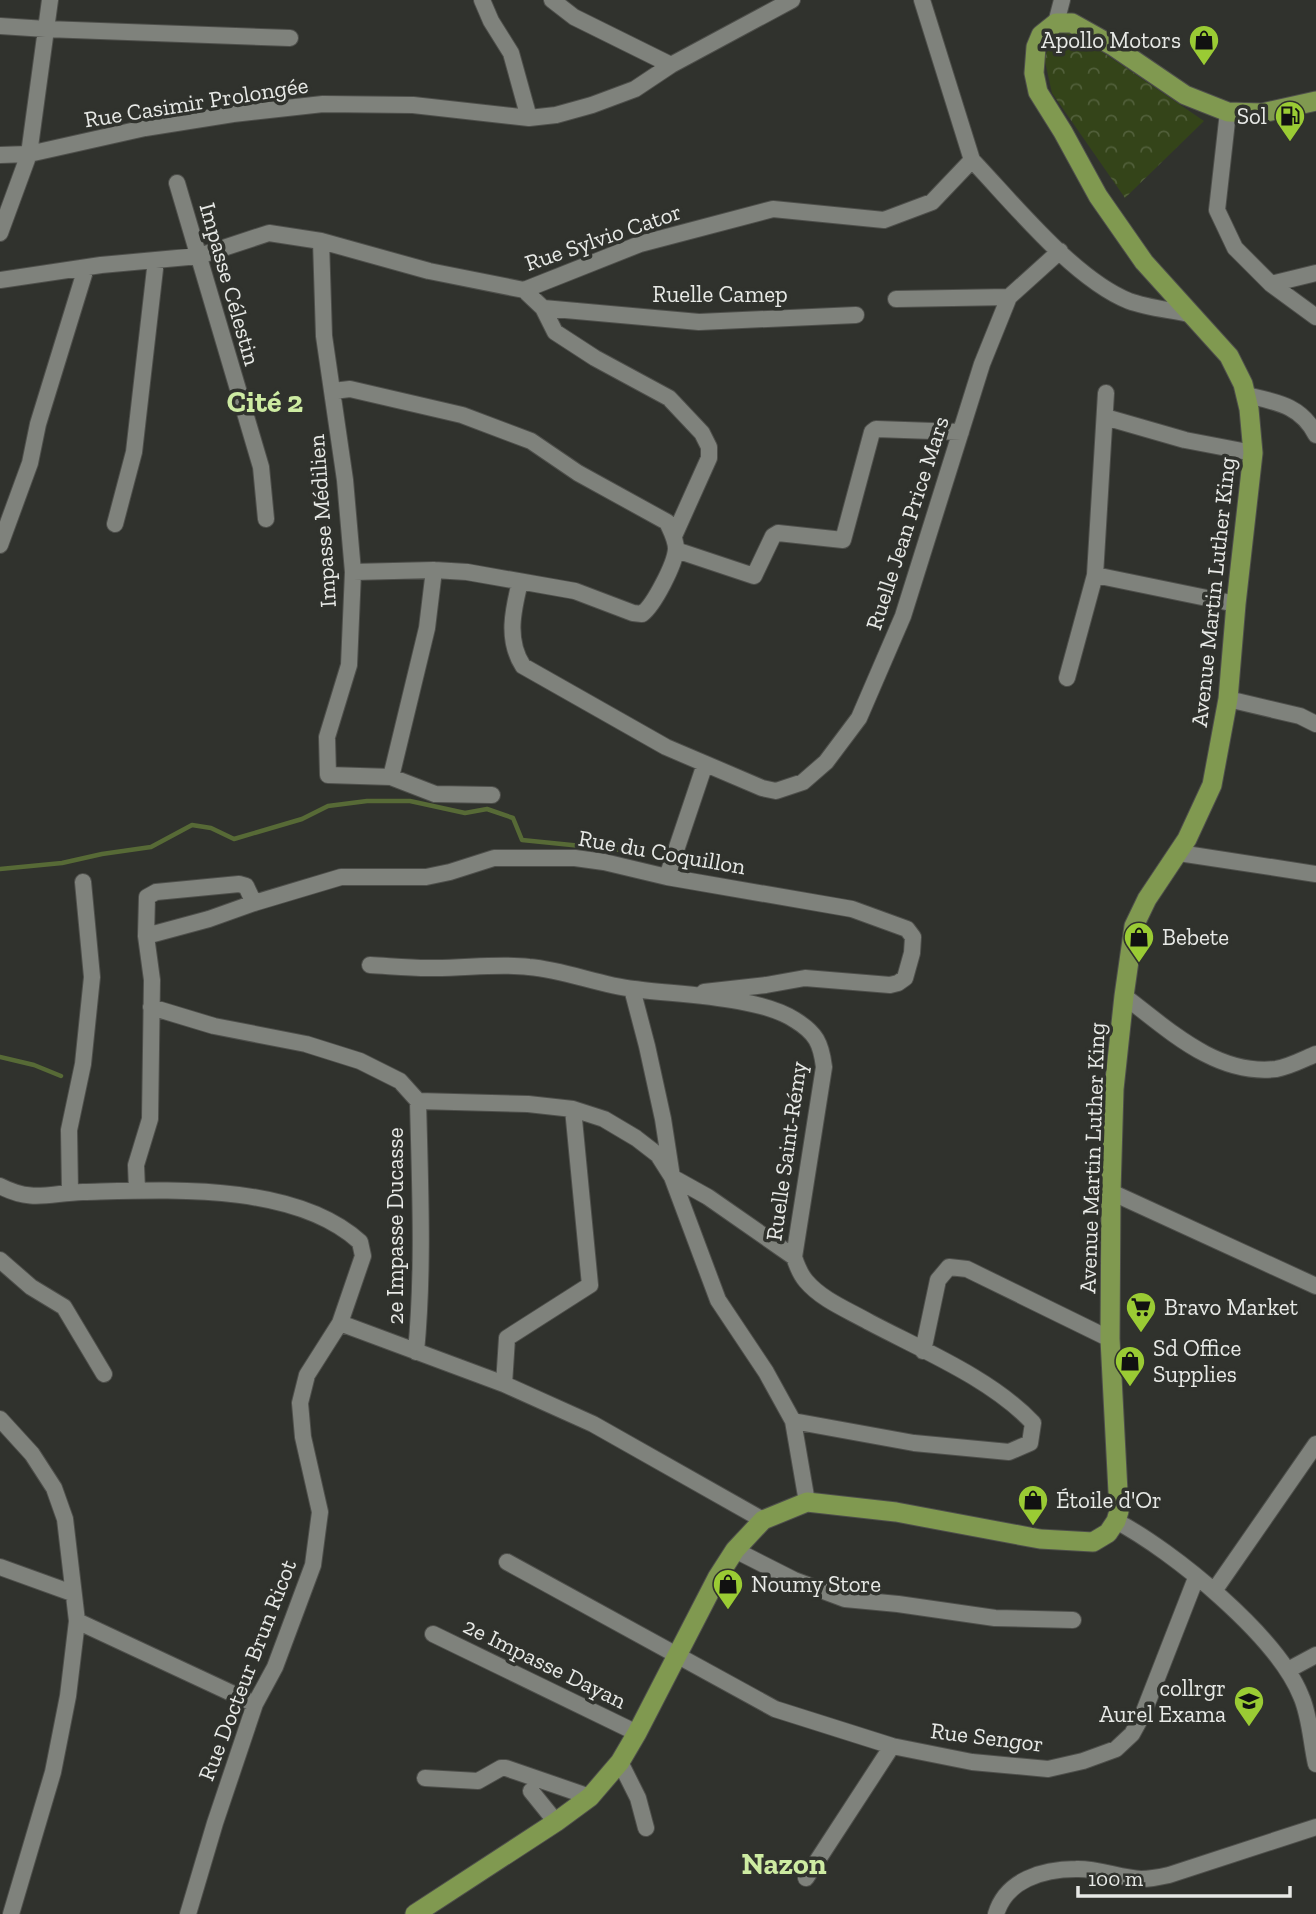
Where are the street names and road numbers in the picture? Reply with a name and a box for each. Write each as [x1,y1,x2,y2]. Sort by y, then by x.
street label: Rue Casimir Prolongée [82,70,310,134]
street label: Rue Sylvio Cator [521,197,685,277]
street label: Impasse Célestin [193,199,267,369]
street label: Ruelle Camep [652,280,788,308]
street label: Ruelle Jean Price Mars [859,413,955,633]
street label: Impasse Médilien [302,434,342,608]
street label: Avenue Martin Luther King [1185,455,1241,728]
street label: Rue du Coquillon [576,824,748,880]
street label: Avenue Martin Luther King [1073,1022,1111,1294]
street label: Ruelle Saint-Rémy [760,1059,812,1243]
street label: 2e Impasse Ducasse [381,1128,409,1324]
street label: Rue Docteur Brun Ricot [192,1555,302,1785]
street label: 2e Impasse Dayan [459,1611,631,1715]
street label: Rue Sengor [929,1716,1045,1758]

